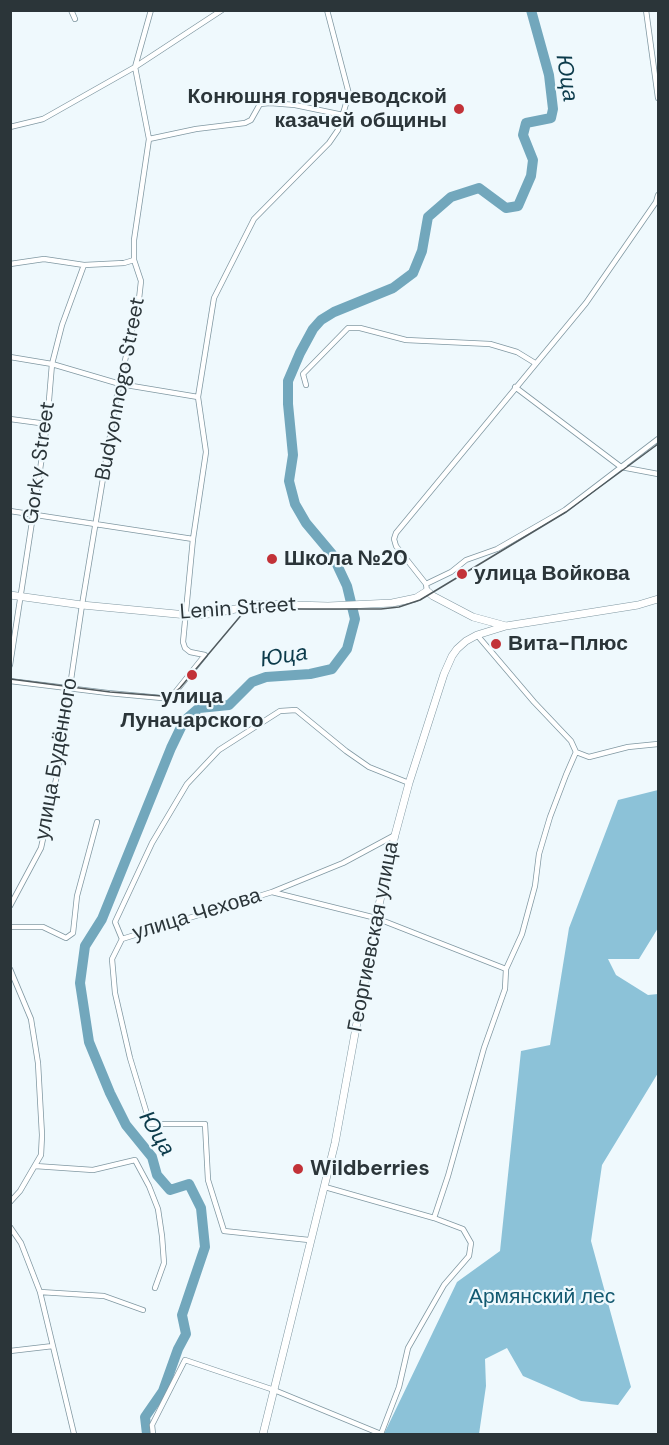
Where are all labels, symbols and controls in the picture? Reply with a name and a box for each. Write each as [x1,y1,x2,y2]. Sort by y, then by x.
water label: Юца [549,52,583,104]
place label: Конюшня горячеводской казачей общины [188,84,447,134]
marker: Конюшня горячеводской казачей общины [452,102,466,116]
street label: Budyonnogo Street [91,295,151,483]
street label: Gorky Street [19,400,61,526]
place label: Школа №20 [284,546,408,572]
marker: Школа №20 [265,552,279,566]
place label: улица Войкова [474,561,630,587]
marker: улица Войкова [455,567,469,581]
street label: Lenin Street [179,592,297,626]
place label: Вита-Плюс [508,631,628,657]
marker: Вита-Плюс [489,637,503,651]
water label: Юца [258,640,310,674]
marker: улица Луначарского [185,668,199,682]
street label: улица Будённого [30,676,84,842]
place label: улица Луначарского [121,684,263,734]
street label: Георгиевская улица [343,840,405,1034]
street label: улица Чехова [130,883,264,947]
water label: Юца [132,1107,180,1161]
place label: Wildberries [310,1156,430,1182]
marker: Wildberries [291,1162,305,1176]
park label: Армянский лес [469,1284,615,1310]

